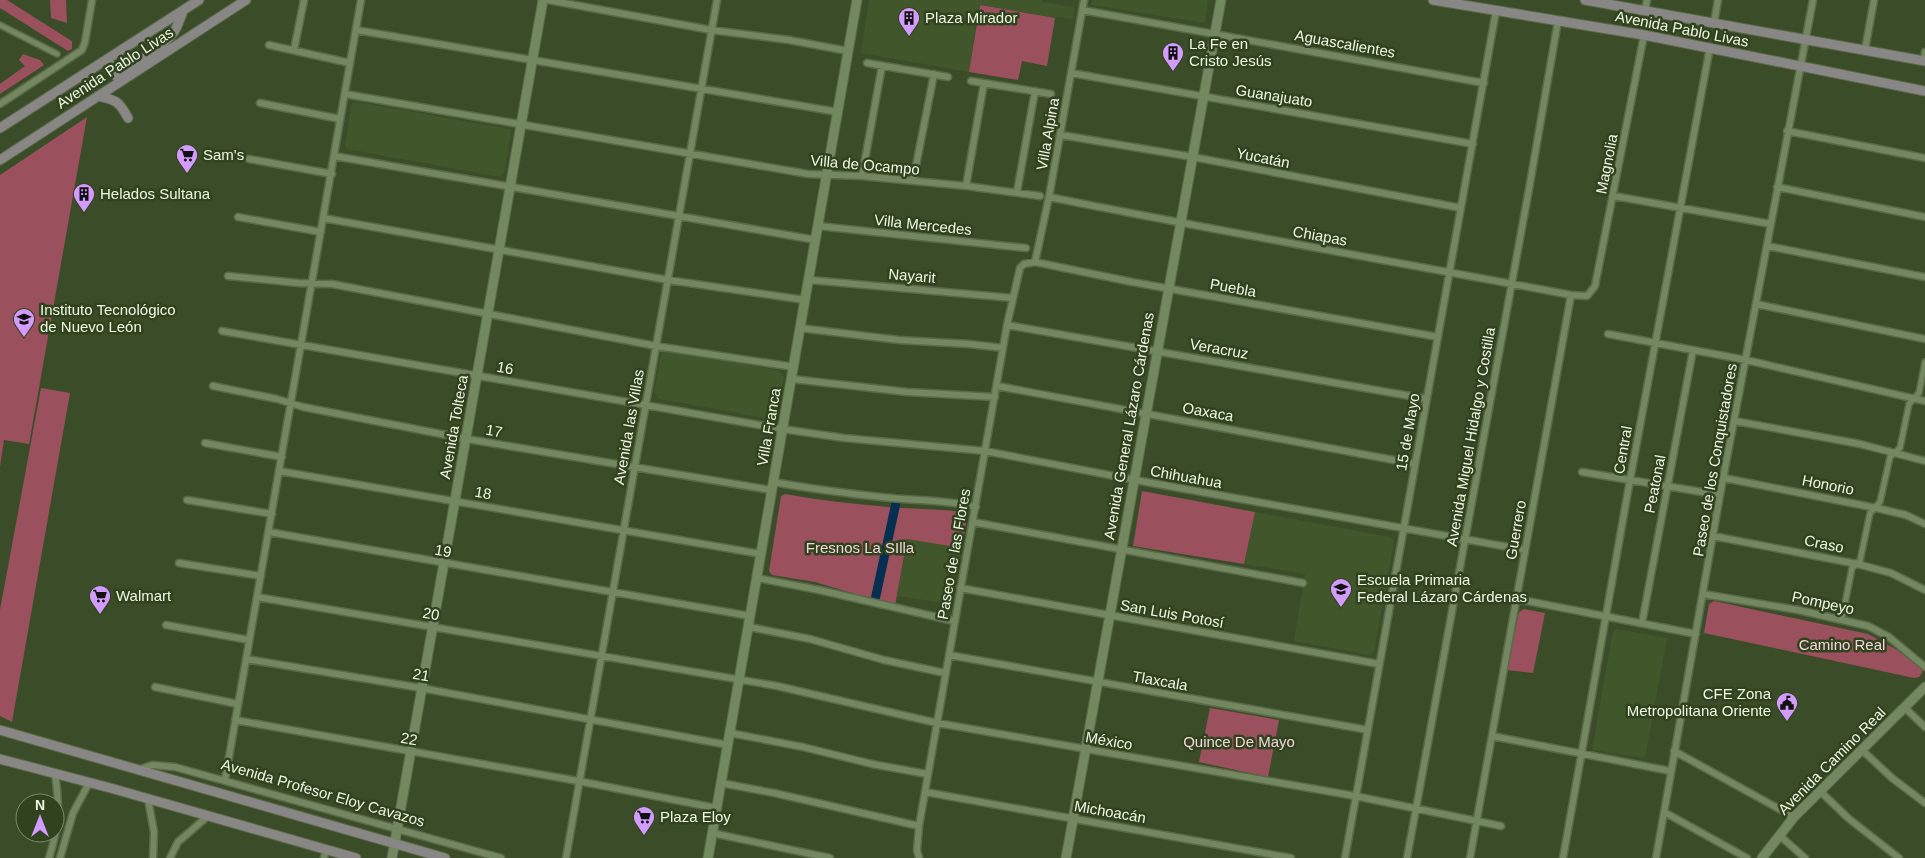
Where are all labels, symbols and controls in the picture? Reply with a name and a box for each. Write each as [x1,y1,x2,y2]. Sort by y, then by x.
building icon: Plaza Mirador [897,6,921,37]
street label: Avenida Pablo Livas [1614,7,1750,50]
place label: Plaza Mirador [925,9,1018,26]
street label: Avenida Pablo Livas [53,24,176,112]
street label: Aguascalientes [1294,26,1397,61]
place label: La Fe en Cristo Jesús [1189,35,1272,69]
building icon: La Fe en Cristo Jesús [1161,41,1185,72]
street label: Guanajuato [1234,81,1314,110]
street label: Villa Alpina [1033,96,1062,171]
street label: Magnolia [1592,132,1621,195]
supermarket icon: Sam's [175,143,199,174]
street label: Yucatán [1235,144,1291,171]
place label: Sam's [203,146,244,163]
street label: Villa de Ocampo [810,151,920,178]
building icon: Helados Sultana [72,182,96,213]
place label: Helados Sultana [100,185,211,202]
street label: Villa Mercedes [873,211,973,238]
street label: Chiapas [1292,222,1349,249]
street label: Nayarit [888,265,937,286]
street label: Puebla [1209,275,1258,300]
place label: Instituto Tecnológico de Nuevo León [40,301,176,335]
school or university icon: Instituto Tecnológico de Nuevo León [12,307,36,338]
street label: Avenida General Lázaro Cárdenas [1100,311,1157,541]
street label: Avenida Miguel Hidalgo y Costilla [1443,325,1498,548]
street label: Veracruz [1188,335,1250,362]
street label: 16 [495,358,515,377]
street label: Paseo de los Conquistadores [1689,362,1740,558]
street label: Avenida las Villas [610,368,647,486]
street label: Avenida Tolteca [436,373,471,480]
street label: Villa Franca [753,386,784,467]
street label: 15 de Mayo [1392,392,1423,472]
street label: Oaxaca [1181,399,1236,424]
street label: 17 [484,421,504,440]
street label: Central [1610,425,1635,475]
street label: Peatonal [1641,453,1669,515]
street label: Chihuahua [1149,462,1224,491]
street label: Honorio [1801,471,1856,498]
street label: 18 [473,483,493,502]
street label: Paseo de las Flores [934,487,973,621]
street label: Guerrero [1502,499,1529,561]
street label: Craso [1803,531,1845,556]
park label: Fresnos La SIlla [806,539,915,556]
street label: 19 [433,541,453,560]
place label: Escuela Primaria Federal Lázaro Cárdenas [1357,571,1527,605]
school or university icon: Escuela Primaria Federal Lázaro Cárdenas [1329,577,1353,608]
supermarket icon: Walmart [88,584,112,615]
place label: Walmart [116,587,172,604]
street label: Pompeyo [1790,588,1856,617]
street label: San Luis Potosí [1119,596,1226,631]
street label: 20 [421,604,441,623]
park label: Camino Real [1799,636,1885,653]
street label: 21 [411,665,431,684]
street label: Tlaxcala [1131,667,1190,694]
place label: CFE Zona Metropolitana Oriente [1627,685,1772,719]
public building icon: CFE Zona Metropolitana Oriente [1775,691,1799,722]
street label: Avenida Camino Real [1774,703,1889,818]
street label: México [1084,728,1134,753]
street label: 22 [399,729,419,748]
park label: Quince De Mayo [1183,733,1295,750]
street label: Avenida Profesor Eloy Cavazos [220,755,427,830]
north arrow [15,793,65,843]
text: N [35,797,45,813]
street label: Michoacán [1073,797,1147,826]
supermarket icon: Plaza Eloy [632,805,656,836]
place label: Plaza Eloy [660,808,731,825]

